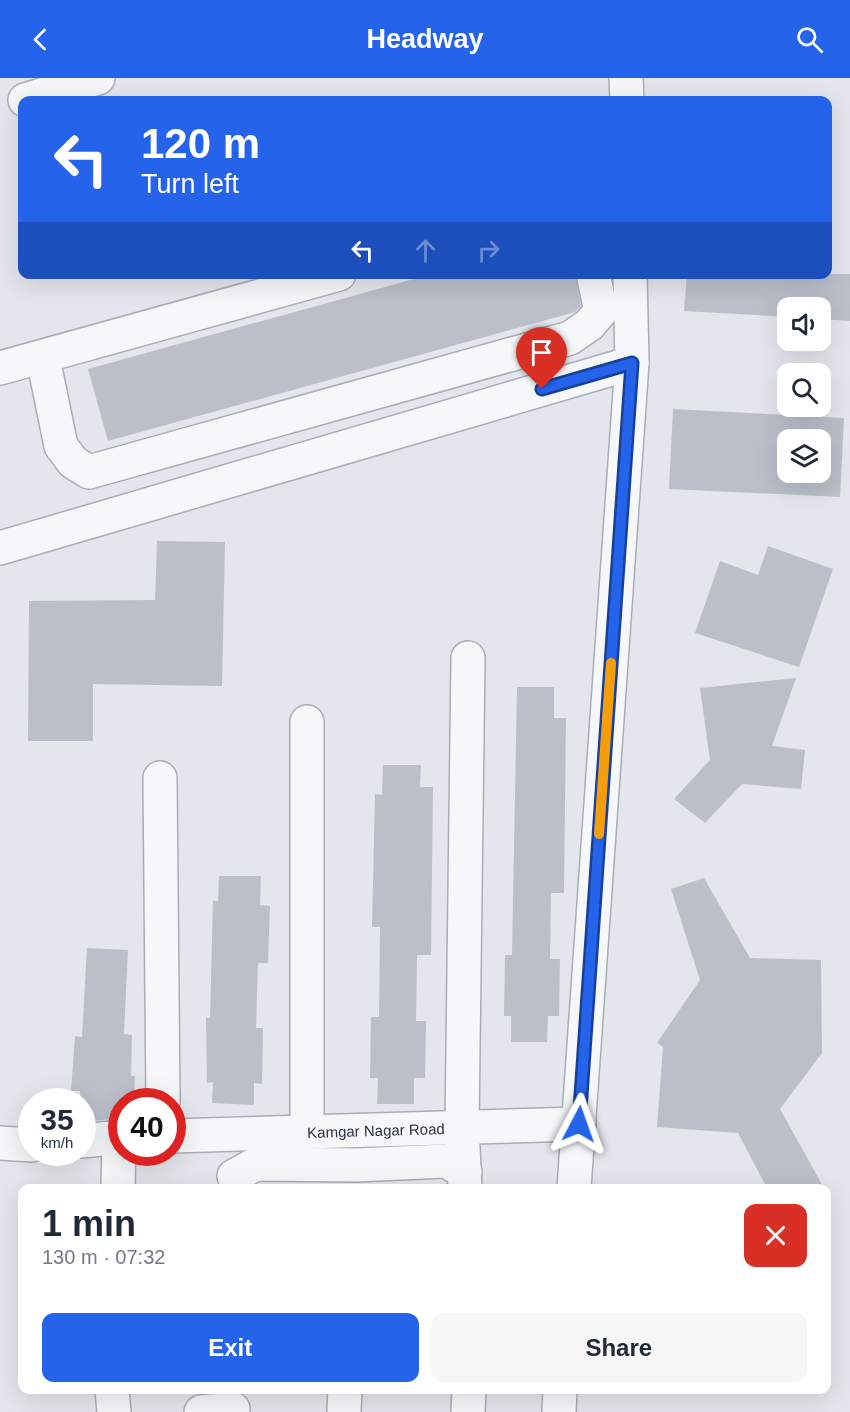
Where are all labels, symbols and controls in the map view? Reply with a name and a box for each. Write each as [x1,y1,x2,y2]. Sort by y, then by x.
icon: back [24,23,57,56]
icon: search [793,23,826,56]
text: Headway [366,24,484,54]
icon: left [42,120,120,198]
text: 120 m [141,120,260,167]
text: Turn left [141,169,239,199]
icon: left [346,234,379,267]
icon: ahead [409,234,442,267]
icon: right [472,234,505,267]
map controls [777,297,831,483]
button: sound [777,297,831,351]
pin [516,327,567,389]
icon: arrive [525,336,558,369]
button: search [777,363,831,417]
button: layers [777,429,831,483]
speed limit sign: 40 [108,1088,186,1166]
position arrow [547,1092,611,1156]
text: 35 [40,1103,74,1136]
street label: Kamgar Nagar Road [307,1119,445,1141]
text: km/h [41,1134,73,1151]
text: 1 min [42,1203,136,1244]
button: close [744,1204,807,1267]
text: 130 m · 07:32 [42,1246,165,1268]
button: Exit [42,1313,419,1382]
button: Share [431,1313,807,1382]

